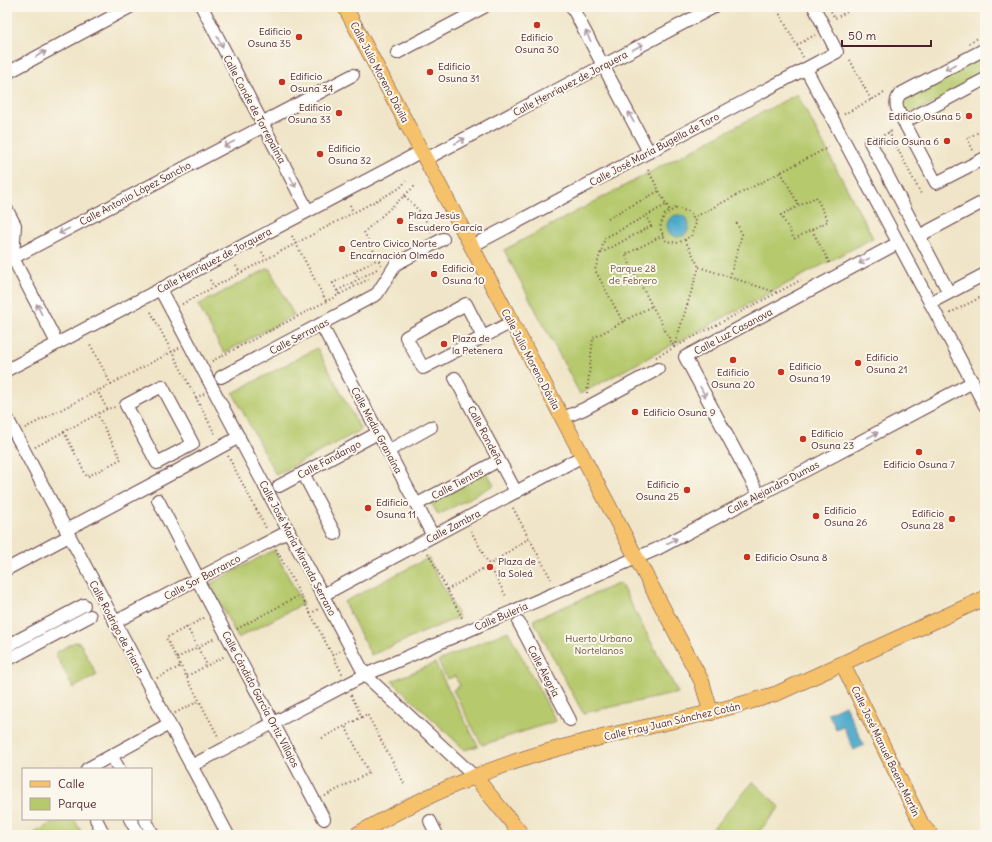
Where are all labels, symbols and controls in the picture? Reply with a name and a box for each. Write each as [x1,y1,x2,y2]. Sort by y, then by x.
street label: Calle Julio Moreno Dávila [347,20,412,125]
marker: Edificio Osuna 30 [532,20,542,30]
scale bar [842,22,931,48]
place label: Edificio Osuna 35 [248,25,291,50]
text: 50 m [848,28,877,43]
one-way arrow [584,30,591,42]
place label: Edificio Osuna 30 [515,31,559,56]
marker: Edificio Osuna 35 [294,32,304,42]
one-way arrow [216,35,224,47]
one-way arrow [632,43,644,50]
street label: Calle Henríquez de Jorquera [511,48,630,119]
one-way arrow [35,50,47,58]
street label: Calle Conde de Torrepalma [220,53,289,166]
place label: Edificio Osuna 31 [438,60,480,85]
one-way arrow [945,64,957,72]
marker: Edificio Osuna 31 [425,67,435,77]
place label: Edificio Osuna 34 [290,70,334,95]
marker: Edificio Osuna 34 [277,77,287,87]
place label: Edificio Osuna 33 [288,101,331,126]
marker: Edificio Osuna 33 [334,108,344,118]
street label: Calle José María Bugella de Toro [587,110,722,189]
place label: Edificio Osuna 5 [889,110,961,123]
marker: Edificio Osuna 5 [964,111,974,121]
one-way arrow [627,112,634,124]
place label: Edificio Osuna 6 [867,135,939,148]
marker: Edificio Osuna 6 [942,136,952,146]
one-way arrow [454,137,466,144]
one-way arrow [223,141,235,148]
place label: Edificio Osuna 32 [328,142,372,167]
marker: Edificio Osuna 32 [315,149,325,159]
street label: Calle Antonio López Sancho [77,158,194,228]
one-way arrow [290,175,297,187]
place label: Plaza Jesús Escudero García [408,209,483,234]
marker: Plaza Jesús Escudero García [395,216,405,226]
street label: Calle Henríquez de Jorquera [155,225,274,296]
one-way arrow [59,227,71,235]
place label: Centro Cívico Norte Encarnación Olmedo [350,237,445,262]
marker: Centro Cívico Norte Encarnación Olmedo [337,244,347,254]
one-way arrow [858,258,870,266]
place label: Edificio Osuna 10 [442,262,485,287]
park label: Parque 28 de Febrero [609,262,658,287]
marker: Edificio Osuna 10 [429,269,439,279]
one-way arrow [35,303,43,315]
street label: Calle Luz Casanova [692,305,775,358]
street label: Calle Julio Moreno Dávila [498,307,563,412]
street label: Calle Serranas [267,315,331,357]
place label: Plaza de la Petenera [452,332,503,357]
marker: Plaza de la Petenera [439,339,449,349]
place label: Edificio Osuna 21 [866,351,907,376]
marker: Edificio Osuna 20 [728,355,738,365]
marker: Edificio Osuna 21 [853,358,863,368]
place label: Edificio Osuna 19 [789,360,831,385]
place label: Edificio Osuna 20 [711,366,755,391]
marker: Edificio Osuna 19 [776,367,786,377]
street label: Calle Media Granaína [348,385,405,476]
one-way arrow [700,385,708,397]
street label: Calle Rondeña [465,404,507,467]
place label: Edificio Osuna 9 [643,406,716,419]
marker: Edificio Osuna 9 [630,407,640,417]
place label: Edificio Osuna 23 [811,427,854,452]
one-way arrow [867,430,879,438]
marker: Edificio Osuna 23 [798,434,808,444]
street label: Calle Fandango [295,437,363,482]
marker: Edificio Osuna 7 [914,447,924,457]
street label: Calle Alejandro Dumas [725,458,822,517]
place label: Edificio Osuna 7 [883,458,955,471]
street label: Calle Tientos [429,464,486,502]
street label: Calle José María Miranda Serrano [256,478,339,618]
place label: Edificio Osuna 25 [636,478,679,503]
marker: Edificio Osuna 25 [682,485,692,495]
place label: Edificio Osuna 11 [376,496,416,521]
marker: Edificio Osuna 11 [363,503,373,513]
place label: Edificio Osuna 26 [824,504,867,529]
street label: Calle Zambra [424,507,483,546]
place label: Edificio Osuna 28 [901,507,944,532]
marker: Edificio Osuna 26 [811,511,821,521]
marker: Edificio Osuna 28 [947,514,957,524]
one-way arrow [666,537,678,544]
place label: Edificio Osuna 8 [755,551,828,564]
street label: Calle Sor Barranco [162,552,243,603]
marker: Edificio Osuna 8 [742,552,752,562]
place label: Plaza de la Soleá [498,555,536,580]
marker: Plaza de la Soleá [485,562,495,572]
street label: Calle Rodrigo de Triana [86,578,147,676]
street label: Calle Bulería [473,599,530,633]
street label: Calle Cándido García Ortiz Villajos [219,629,302,770]
park label: Huerto Urbano Nortelanos [565,632,633,657]
street label: Calle Alegría [525,643,563,699]
street label: Calle José Manuel Baena Martín [848,684,923,819]
street label: Calle Fray Juan Sánchez Cotán [603,699,742,744]
legend [22,768,152,820]
text: Calle [58,776,85,791]
text: Parque [58,796,97,811]

